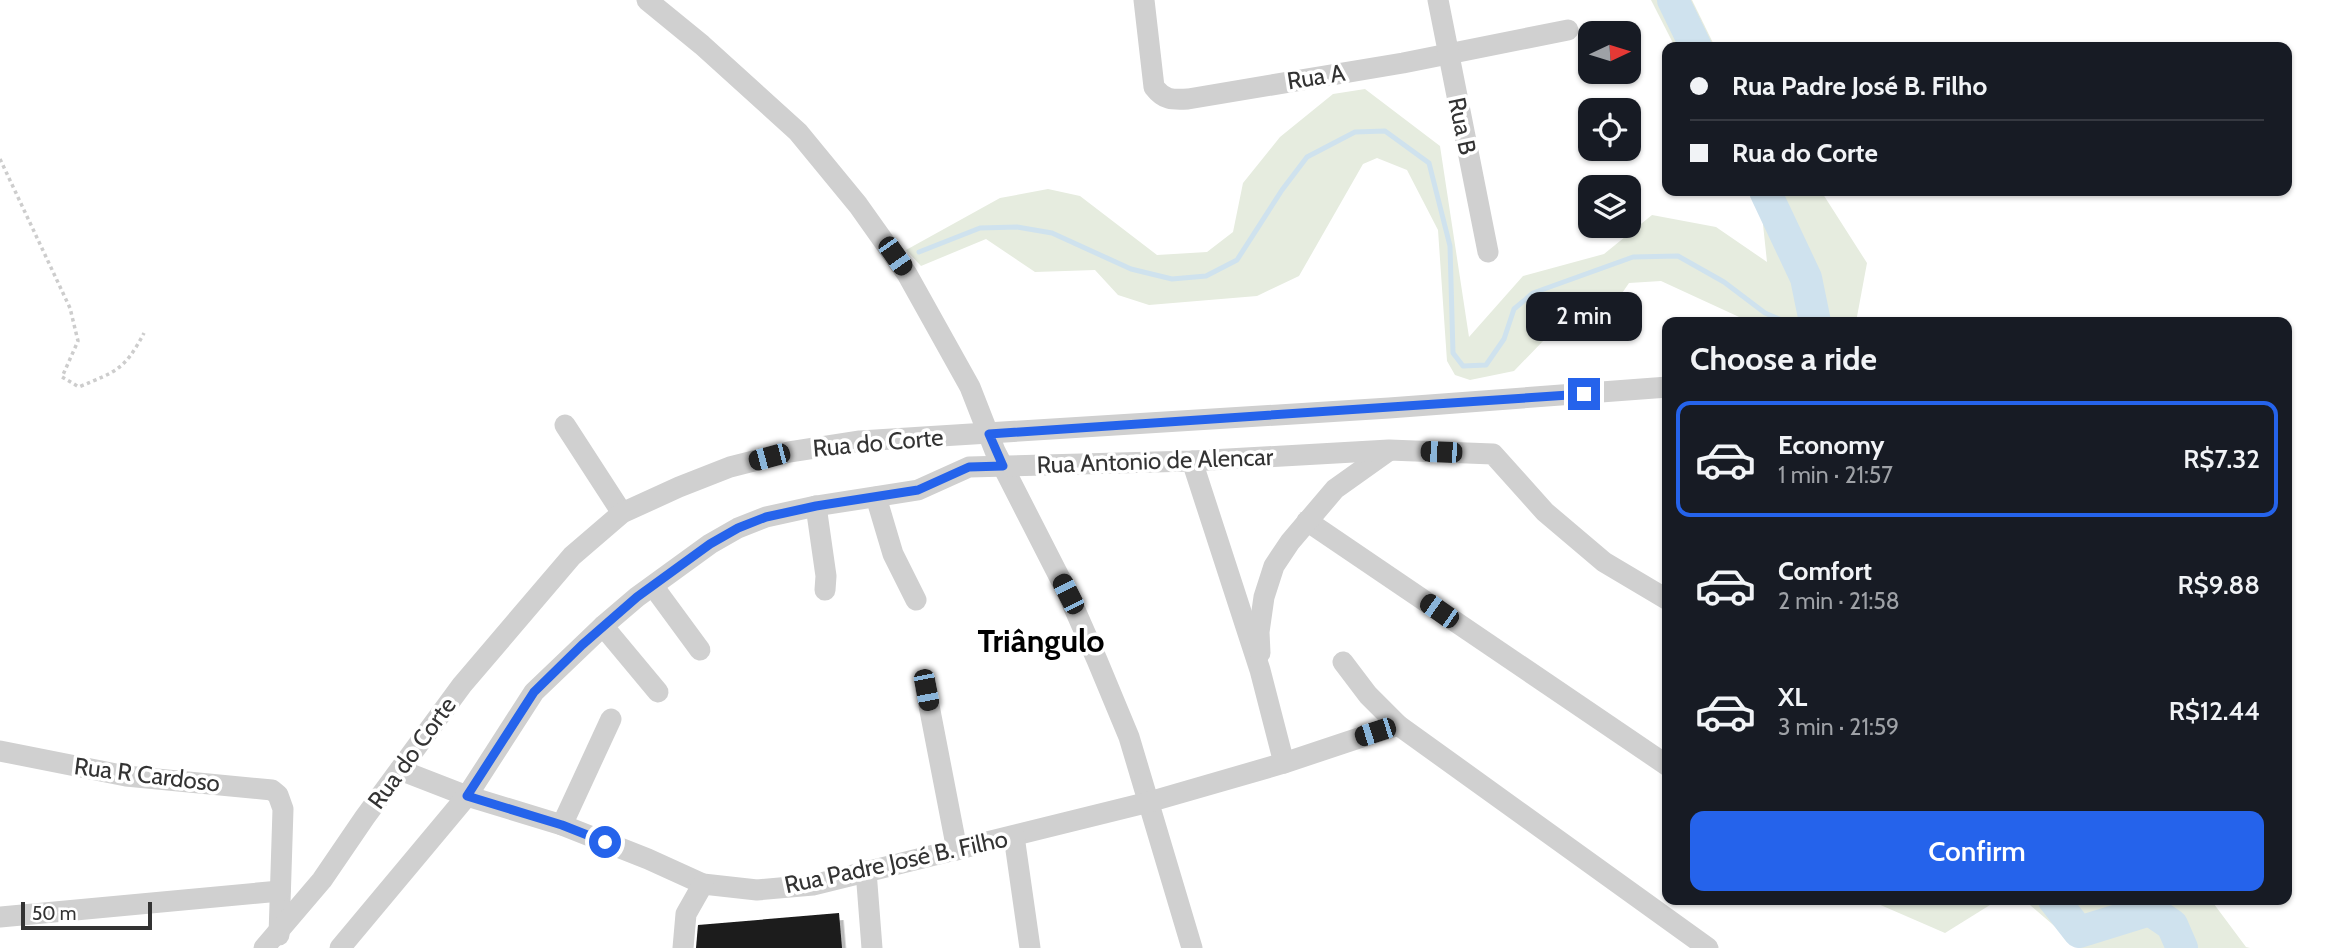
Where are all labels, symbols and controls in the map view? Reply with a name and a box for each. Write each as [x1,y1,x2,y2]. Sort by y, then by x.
north arrow [1578,21,1642,84]
map controls [1578,21,1641,238]
street label: Rua A [1285,58,1347,95]
text: Rua Padre José B. Filho [1732,70,1987,102]
street label: Rua B [1442,95,1483,157]
button: locate [1578,98,1641,161]
text: Rua do Corte [1732,137,1878,169]
button: layers [1578,175,1641,238]
car [875,233,916,279]
callout: 2 min [1526,292,1642,342]
text: 2 min [1556,302,1612,330]
text: Choose a ride [1690,339,1877,378]
route end [1568,378,1600,410]
street label: Rua do Corte [811,422,945,463]
icon: car [1694,428,1757,491]
text: Economy [1778,429,1884,461]
car [746,441,793,473]
car [1420,441,1463,463]
street label: Rua Antonio de Alencar [1036,442,1274,479]
text: R$7.32 [2183,443,2260,475]
text: 1 min · 21:57 [1778,461,1893,489]
icon: car [1694,554,1757,617]
text: Comfort [1778,555,1872,587]
text: R$9.88 [2178,569,2260,601]
car [1050,571,1087,617]
text: 2 min · 21:58 [1778,587,1900,615]
car [1416,590,1463,632]
district label: Triângulo [977,621,1105,660]
car [912,667,941,713]
icon: car [1694,680,1757,743]
text: XL [1778,681,1807,713]
street label: Rua do Corte [361,691,462,814]
text: R$12.44 [2169,695,2260,727]
text: 3 min · 21:59 [1778,713,1899,741]
car [1352,716,1399,748]
street label: Rua R Cardoso [72,751,222,798]
button: Confirm [1690,811,2264,891]
street label: Rua Padre José B. Filho [782,824,1010,899]
route start [589,826,621,858]
scale bar [21,899,152,931]
text: 50 m [32,902,76,925]

